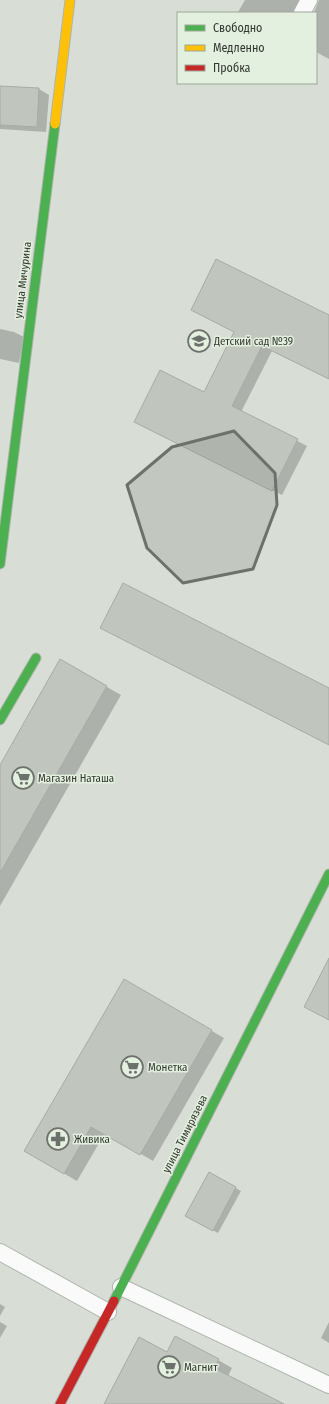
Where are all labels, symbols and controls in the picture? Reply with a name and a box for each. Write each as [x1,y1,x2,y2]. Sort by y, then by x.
legend [177,12,317,84]
text: Свободно [213,21,262,35]
text: Медленно [213,41,265,55]
text: Пробка [213,61,251,75]
street label: улица Мичурина [12,241,34,319]
school or university icon: Детский сад №39 [186,328,212,354]
place label: Детский сад №39 [213,335,293,348]
supermarket icon: Магазин Наташа [10,765,36,791]
place label: Магазин Наташа [38,772,114,785]
supermarket icon: Монетка [119,1054,145,1080]
place label: Монетка [148,1061,188,1074]
street label: улица Тимирязева [160,1093,210,1175]
pharmacy icon: Живика [45,1126,71,1152]
place label: Живика [74,1133,110,1146]
supermarket icon: Магнит [156,1354,182,1380]
place label: Магнит [184,1361,218,1374]

